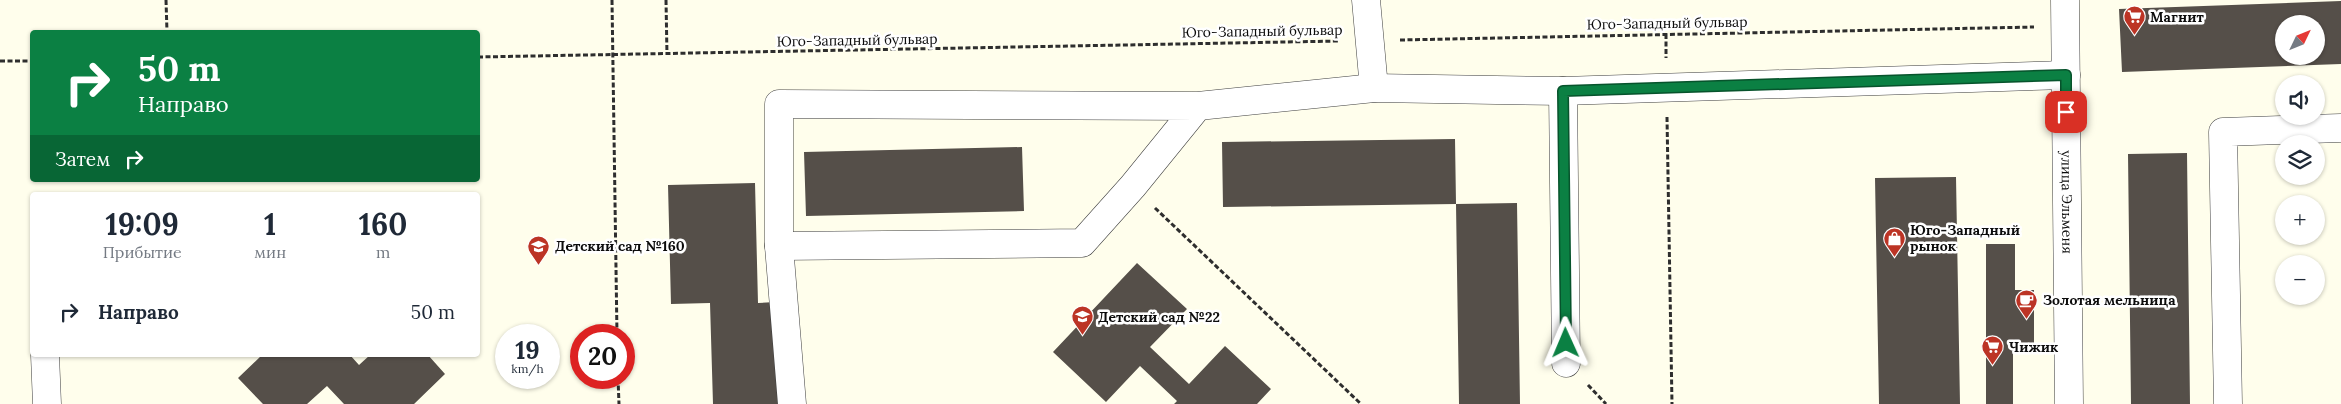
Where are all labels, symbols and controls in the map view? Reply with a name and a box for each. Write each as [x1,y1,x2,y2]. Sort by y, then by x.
supermarket icon: Магнит [2122,5,2146,36]
place label: Магнит [2150,8,2204,26]
street label: Юго-Западный бульвар [1586,13,1748,33]
north arrow [2275,15,2325,65]
map controls [2275,15,2325,305]
street label: Юго-Западный бульвар [1181,21,1343,41]
street label: Юго-Западный бульвар [776,30,938,50]
text: 50 m [138,46,221,91]
icon: right [55,50,120,115]
button: sound [2275,75,2325,125]
text: Направо [138,90,229,118]
pin [2045,91,2087,133]
icon: arrive [2052,98,2080,126]
button: layers [2275,135,2325,185]
icon: right [120,145,148,173]
text: Затем [55,147,110,171]
street label: улица Эльменя [2057,150,2077,254]
button: + [2275,195,2325,245]
text: 19:09 [105,205,179,243]
text: 1 [264,205,276,243]
text: 160 [359,205,407,243]
place label: Юго-Западный рынок [1910,221,2020,255]
shop icon: Юго-Западный рынок [1882,226,1906,257]
school or university icon: Детский сад №160 [527,234,551,265]
place label: Детский сад №160 [555,237,685,255]
text: Прибытие [103,242,182,262]
text: мин [254,242,286,262]
text: m [376,242,390,262]
button: − [2275,255,2325,305]
cafe icon: Золотая мельница [2015,288,2039,319]
place label: Золотая мельница [2043,291,2176,309]
icon: right [55,298,83,326]
text: Направо [98,300,179,324]
text: 50 m [411,300,455,324]
school or university icon: Детский сад №22 [1070,305,1094,336]
place label: Детский сад №22 [1098,308,1220,326]
position arrow [1539,316,1591,368]
speed limit sign: 20 [570,324,635,389]
text: 19 [515,334,540,366]
supermarket icon: Чижик [1981,335,2005,366]
place label: Чижик [2009,338,2059,356]
text: km/h [511,361,544,376]

